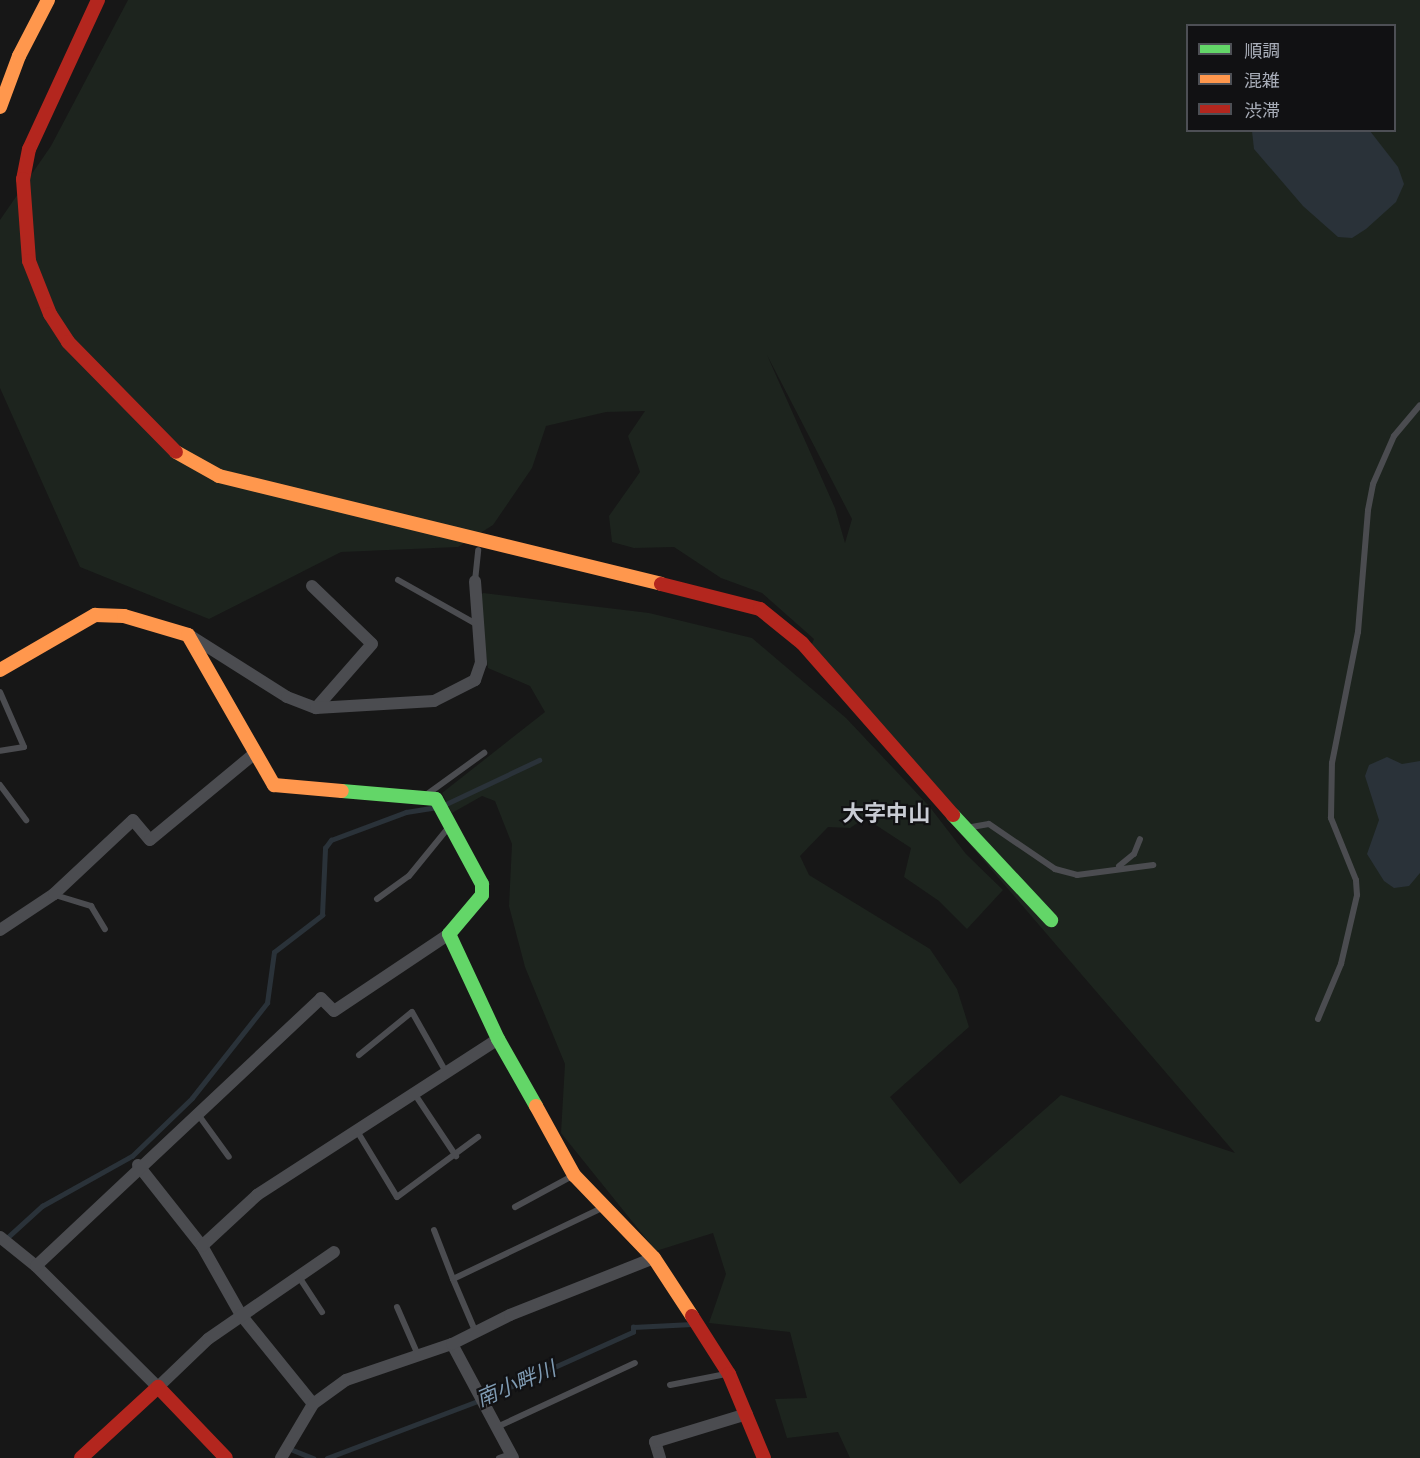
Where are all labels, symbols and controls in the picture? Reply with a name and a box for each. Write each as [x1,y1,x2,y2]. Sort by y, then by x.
legend [1186,24,1396,132]
text: 順調 [1244,39,1280,62]
text: 混雑 [1244,69,1280,92]
text: 渋滞 [1244,99,1280,122]
district label: 大字中山 [842,801,930,827]
water label: 南小畔川 [472,1356,560,1412]

